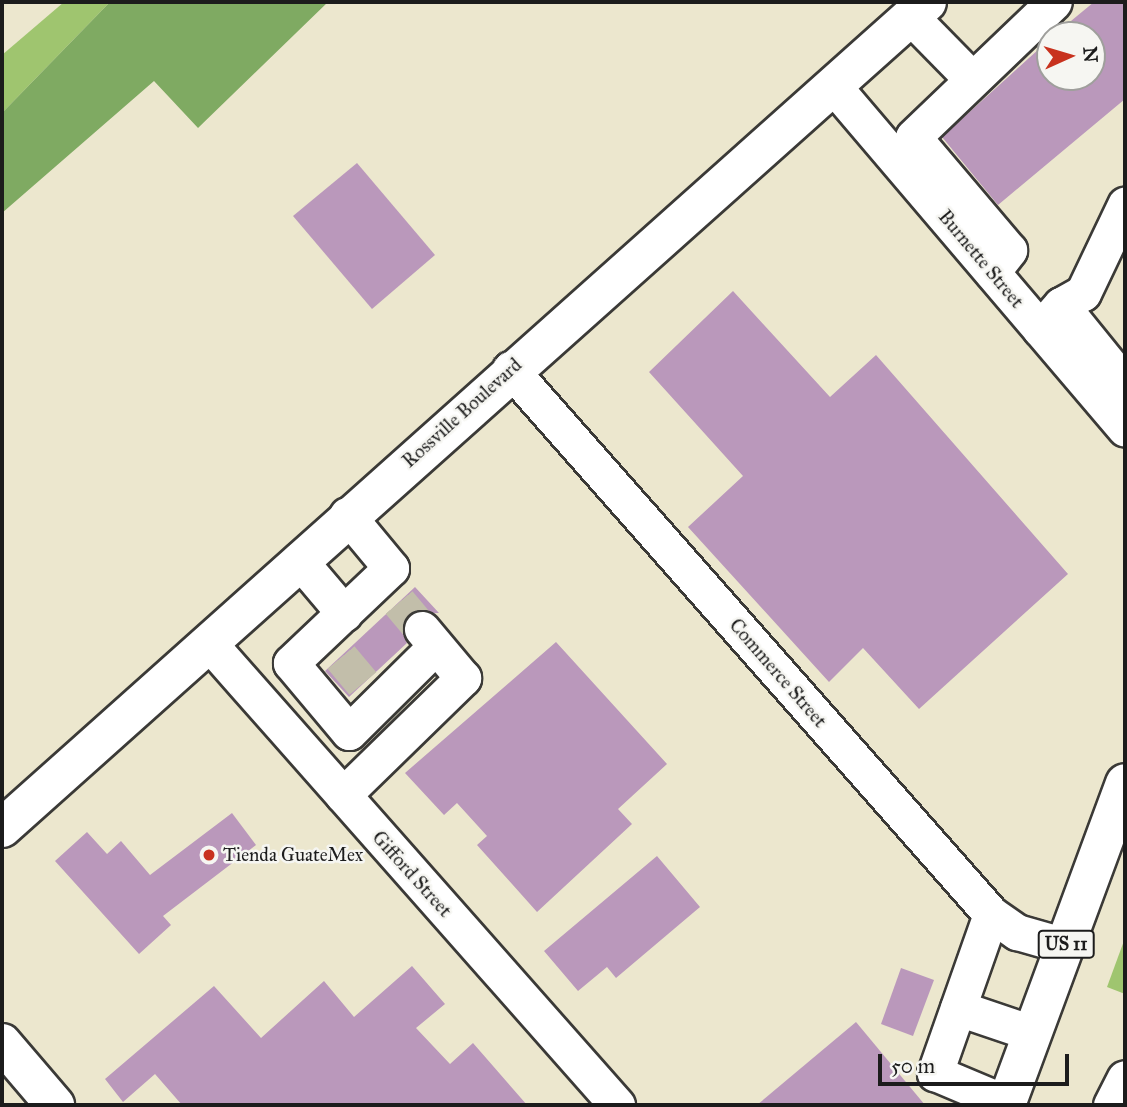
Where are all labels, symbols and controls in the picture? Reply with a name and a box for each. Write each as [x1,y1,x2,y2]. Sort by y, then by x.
north arrow [1036,21,1106,91]
text: N [1078,46,1102,63]
street label: Burnette Street [933,205,1029,313]
street label: Rossville Boulevard [398,354,526,472]
street label: Commerce Street [725,614,831,732]
street label: Gifford Street [367,826,457,922]
place label: Tienda GuateMex [223,844,363,866]
marker: Tienda GuateMex [201,847,217,863]
road number: US 11 [1036,930,1096,959]
scale bar [882,1040,1073,1084]
text: 50 m [891,1053,935,1079]

